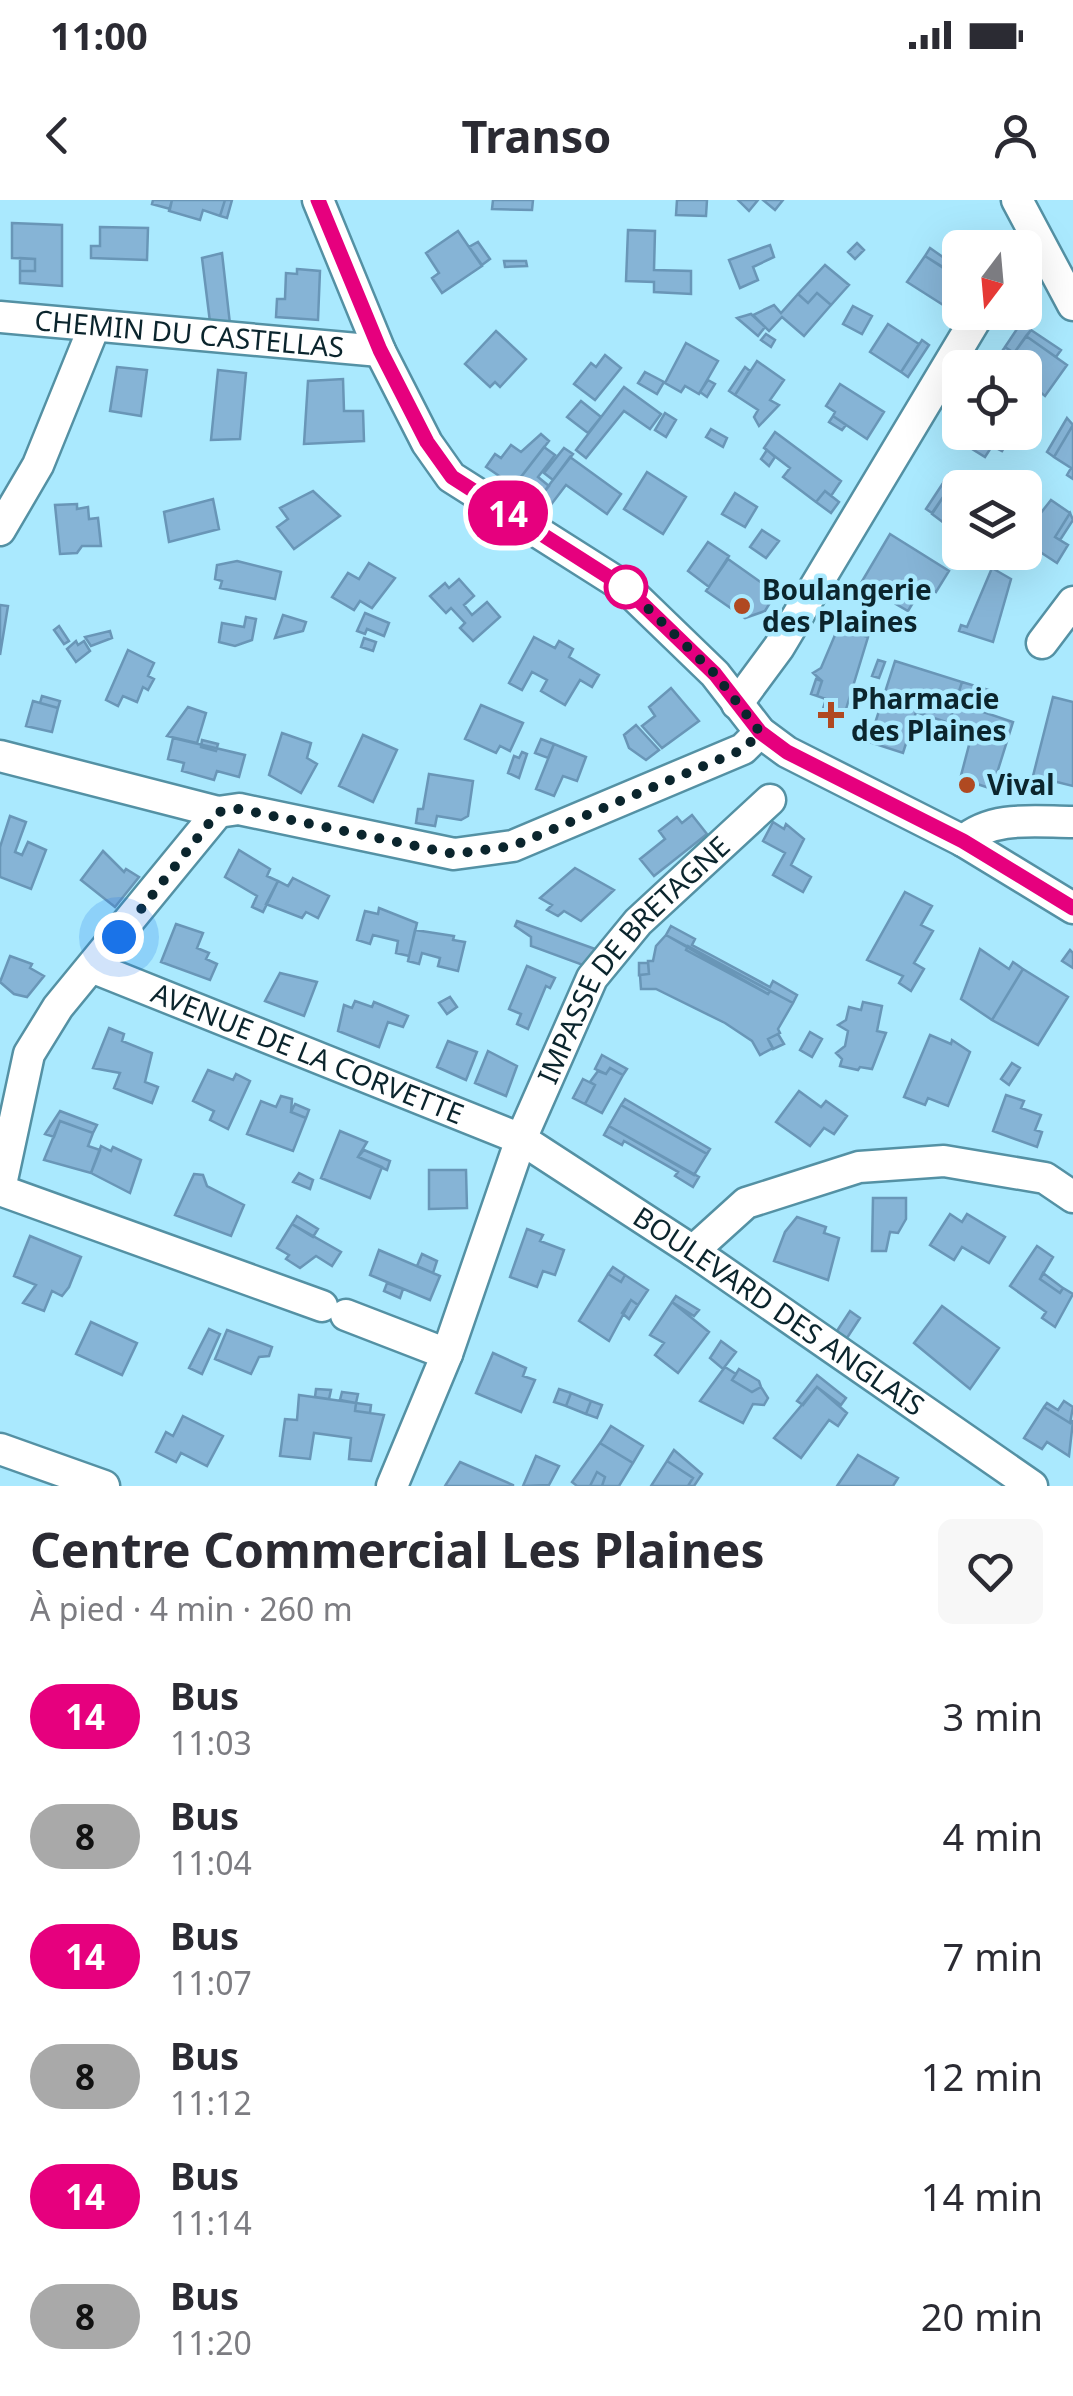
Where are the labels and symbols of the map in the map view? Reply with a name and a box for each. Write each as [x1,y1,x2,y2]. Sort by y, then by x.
north arrow [942,230,1042,330]
street label: CHEMIN DU CASTELLAS [33,300,346,366]
line badge: 14 [463,480,553,546]
unlabelled marker [605,566,647,608]
place label: Boulangerie des Plaines [762,570,932,640]
marker: Boulangerie des Plaines [731,595,753,617]
place label: Pharmacie des Plaines [851,679,1007,749]
marker: Pharmacie des Plaines [820,704,842,726]
place label: Vival [987,765,1055,803]
marker: Vival [956,774,978,796]
street label: IMPASSE DE BRETAGNE [528,827,737,1089]
your location [94,912,144,962]
street label: AVENUE DE LA CORVETTE [146,973,470,1132]
street label: BOULEVARD DES ANGLAIS [626,1197,932,1424]

